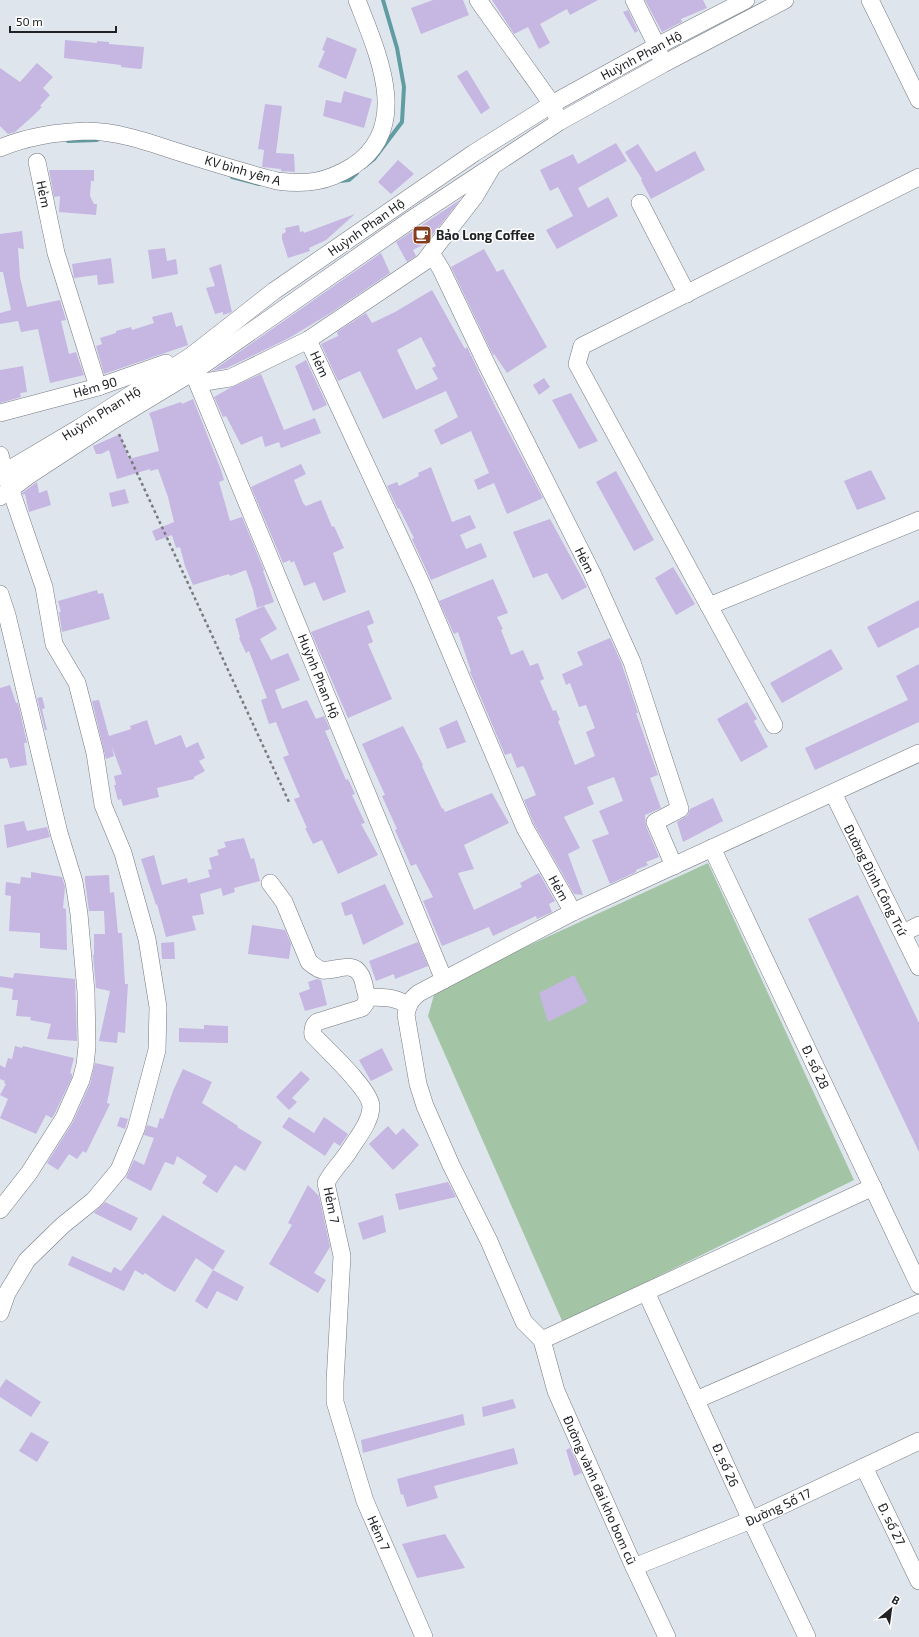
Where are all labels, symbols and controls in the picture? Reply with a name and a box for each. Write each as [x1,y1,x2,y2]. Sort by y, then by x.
scale bar [10,8,116,34]
text: 50 m [16,14,43,28]
street label: Huỳnh Phan Hộ [598,27,684,83]
street label: KV bình yên A [203,151,283,189]
street label: Hẻm [33,179,55,209]
street label: Huỳnh Phan Hộ [325,195,407,259]
cafe icon: Bảo Long Coffee [411,224,433,246]
place label: Bảo Long Coffee [436,227,535,243]
street label: Hẻm [307,348,333,380]
street label: Hẻm 90 [71,373,119,401]
street label: Huỳnh Phan Hộ [59,382,143,444]
street label: Hẻm [572,544,598,576]
street label: Huỳnh Phan Hộ [295,631,343,721]
street label: Đường Đinh Công Trứ [841,822,912,940]
street label: Hẻm [545,872,573,904]
street label: Đ. số 28 [799,1042,833,1092]
street label: Hẻm 7 [321,1186,343,1225]
street label: Đường vành đai kho bom cũ [560,1413,640,1567]
street label: Đ. số 26 [709,1441,743,1489]
street label: Đường Số 17 [742,1485,814,1529]
street label: Đ. số 27 [875,1500,909,1548]
street label: Hẻm 7 [364,1513,394,1553]
north arrow [871,1589,911,1629]
text: B [890,1592,902,1607]

